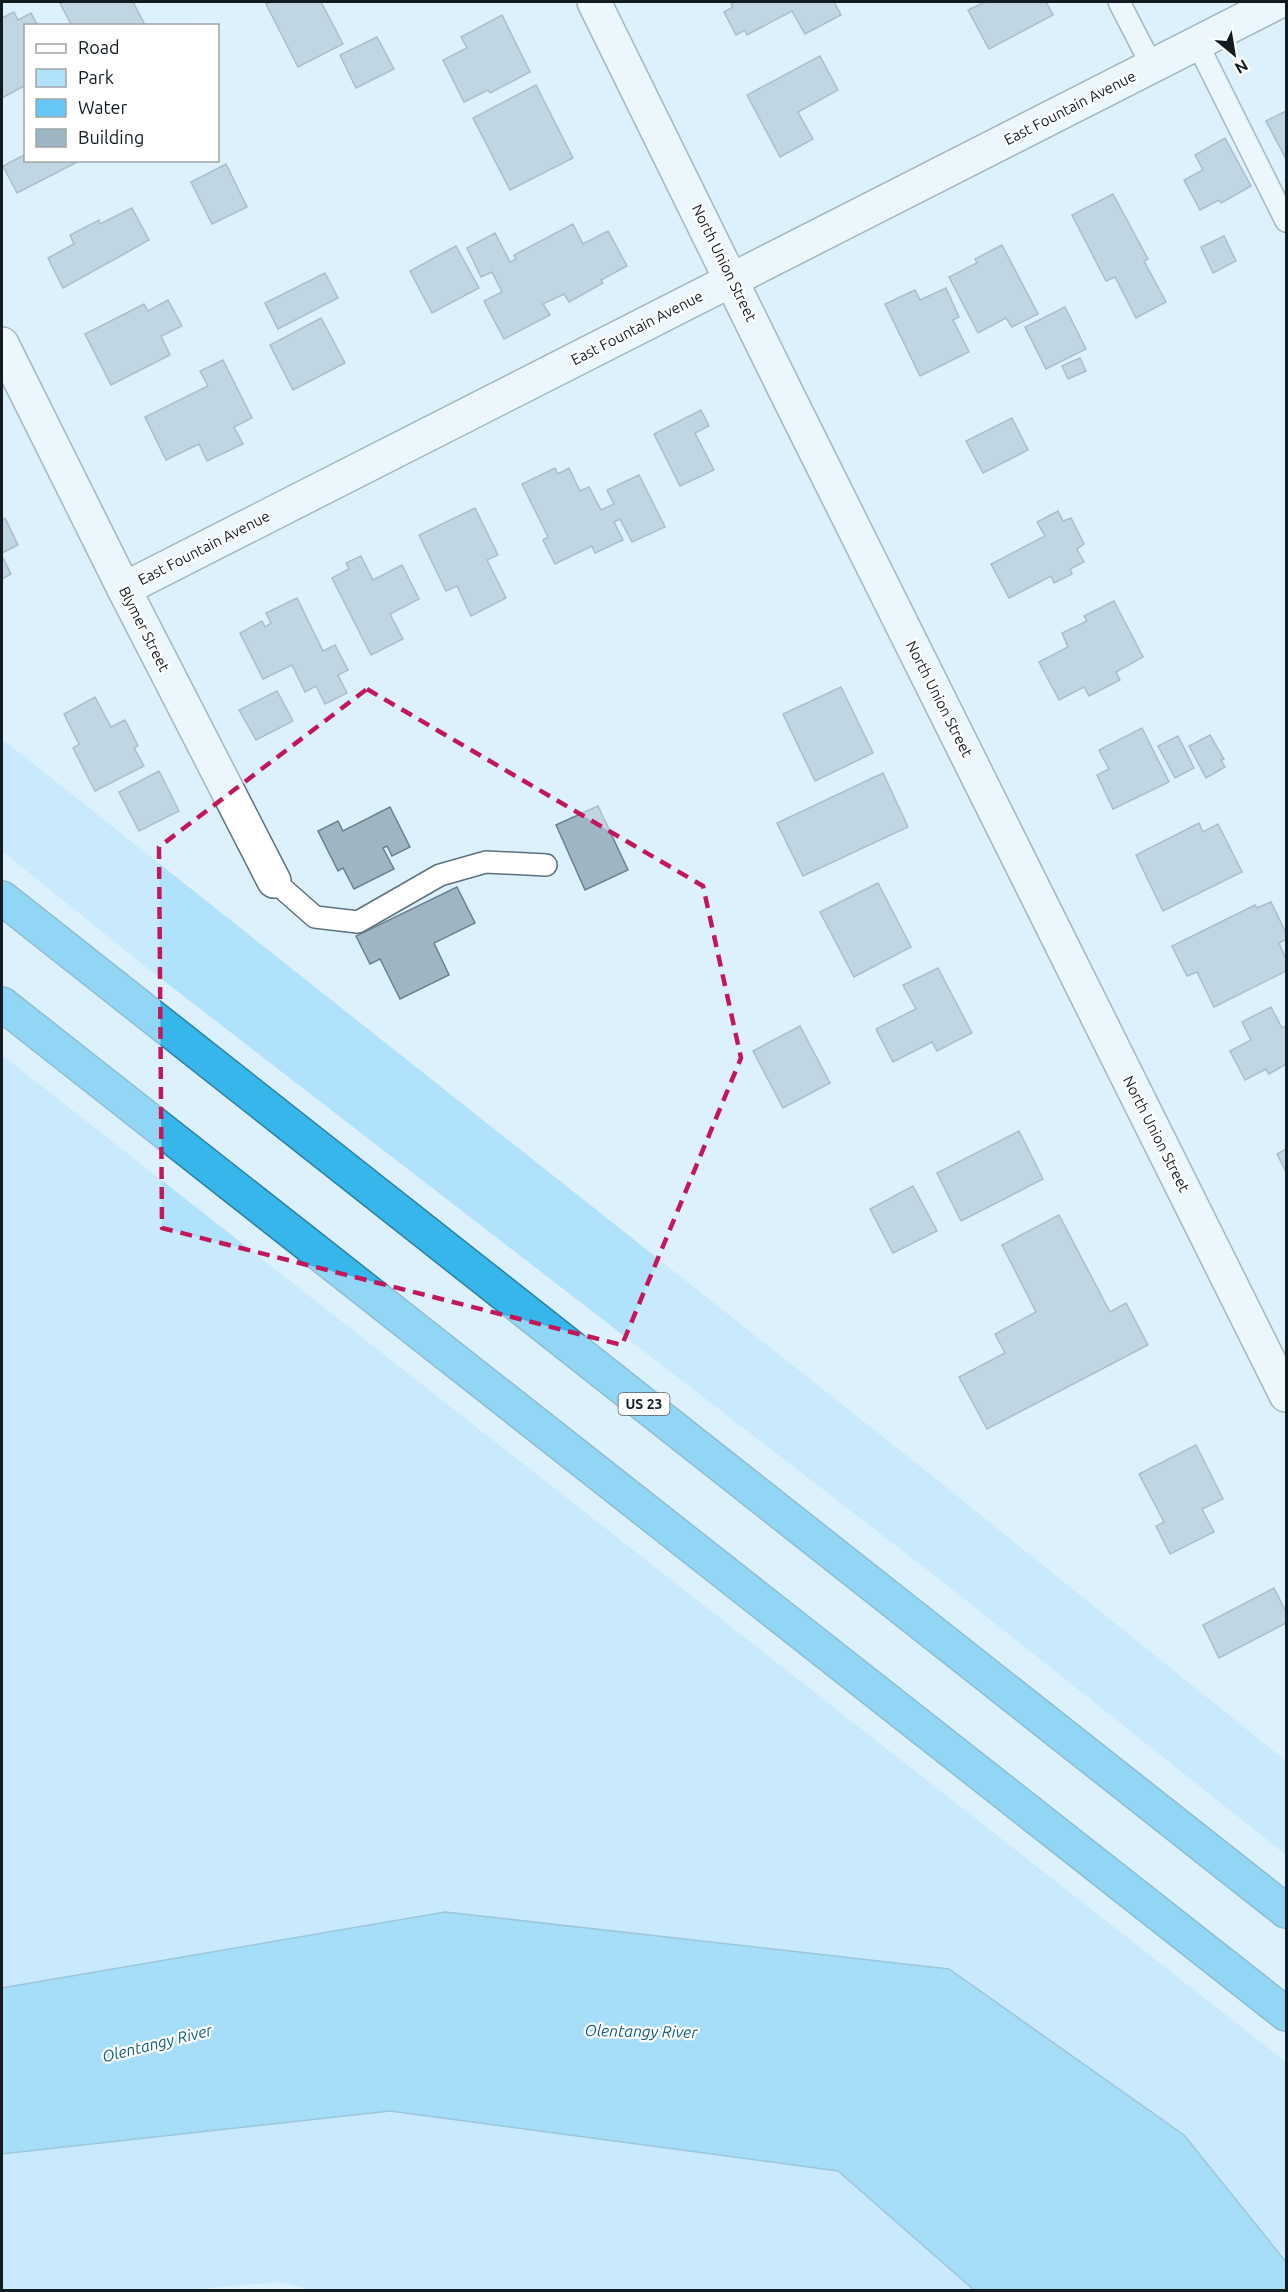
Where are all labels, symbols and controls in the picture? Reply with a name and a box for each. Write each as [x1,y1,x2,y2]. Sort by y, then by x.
legend [24,24,219,162]
north arrow [1204,24,1264,84]
text: Road [78,37,120,57]
text: N [1232,56,1251,78]
text: Park [78,67,114,87]
street label: East Fountain Avenue [1001,67,1138,148]
text: Water [78,97,128,117]
text: Building [78,127,144,147]
street label: North Union Street [689,201,760,324]
street label: East Fountain Avenue [568,287,705,368]
street label: East Fountain Avenue [135,507,272,588]
street label: Blymer Street [116,584,173,674]
street label: North Union Street [903,638,976,760]
street label: North Union Street [1120,1073,1193,1195]
road number: US 23 [618,1393,670,1415]
water label: Olentangy River [100,2020,215,2065]
water label: Olentangy River [584,2021,698,2041]

